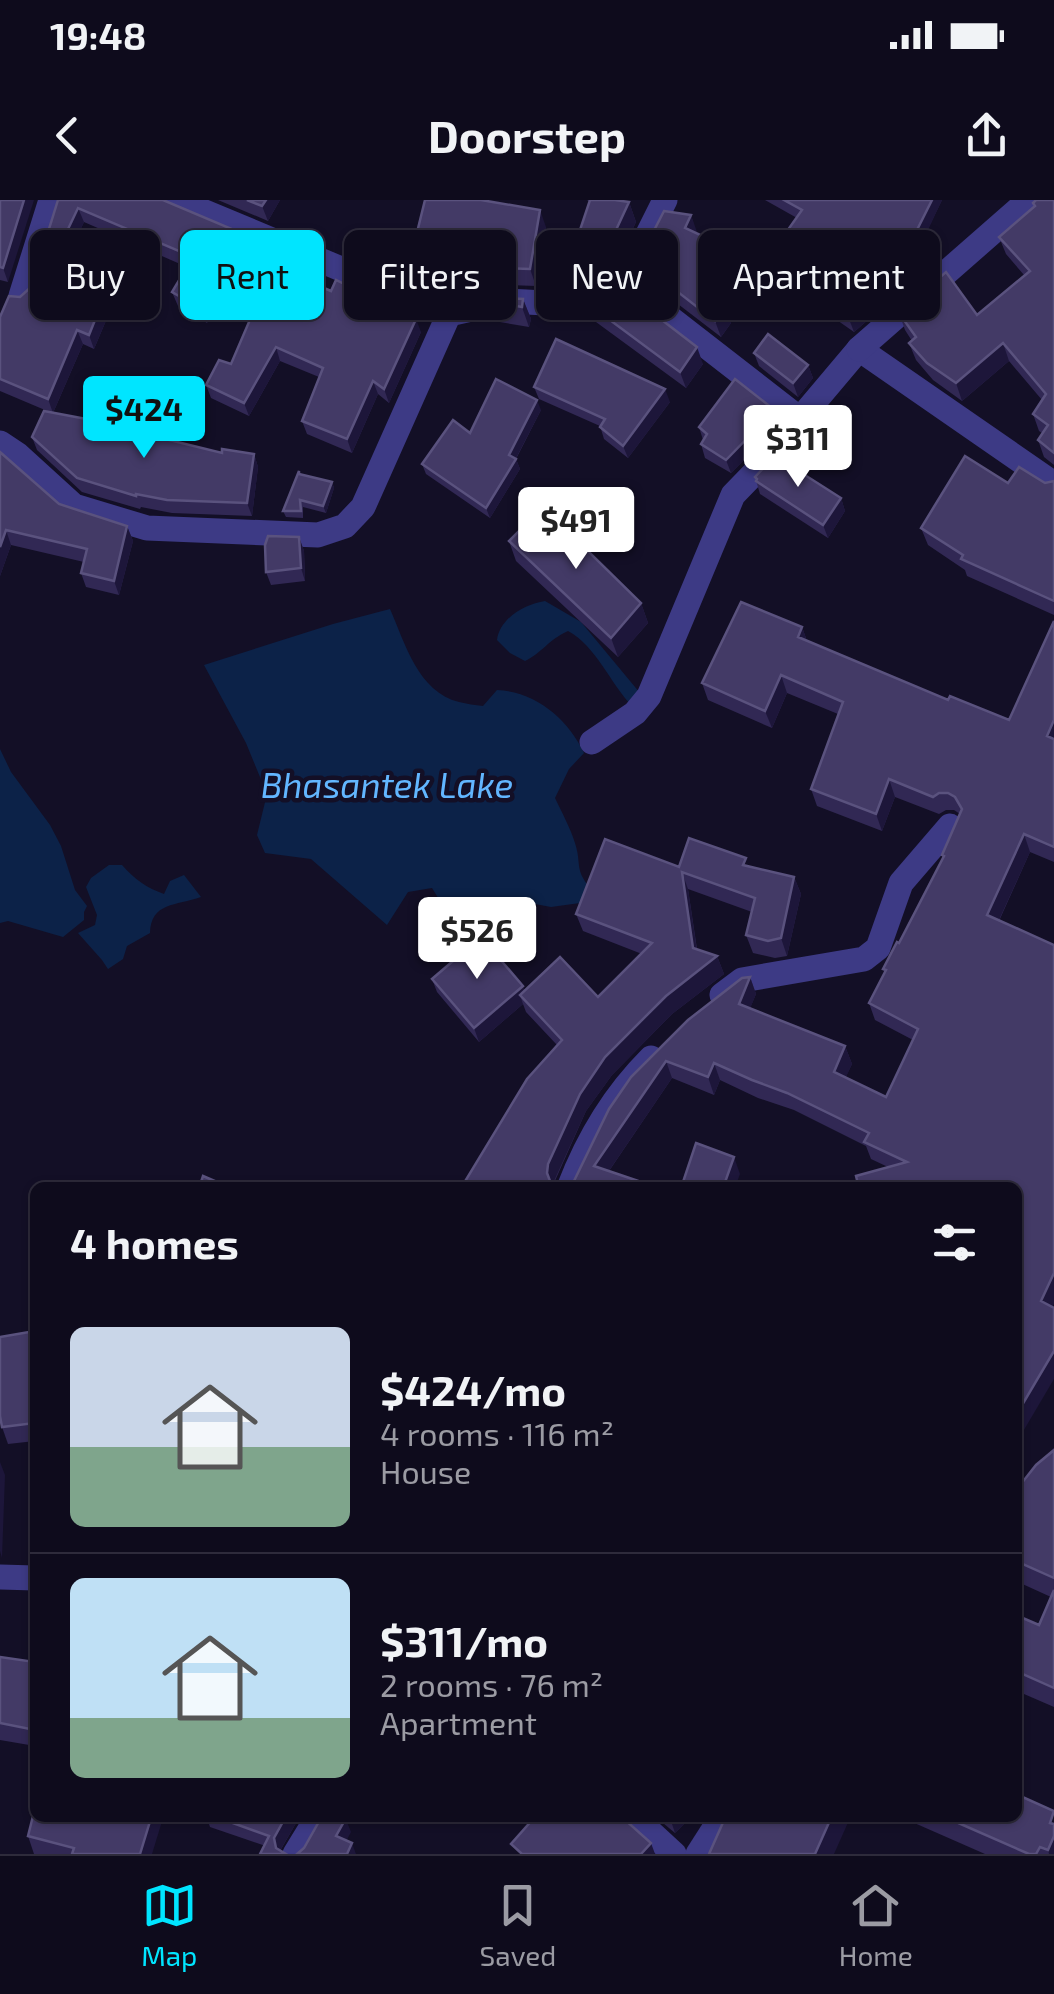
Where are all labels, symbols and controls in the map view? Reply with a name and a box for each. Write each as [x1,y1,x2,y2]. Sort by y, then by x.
text: 19:48 [50,12,146,58]
icon: back [40,108,95,163]
text: Doorstep [428,108,626,162]
icon: share [959,108,1014,163]
chip: Buy [30,230,160,320]
chip: Rent [180,230,324,320]
chip: Filters [344,230,516,320]
chip: New [536,230,678,320]
chip: Apartment [698,230,940,320]
pin: $424 [85,376,203,461]
text: $424 [105,389,183,427]
pin: $311 [739,405,857,490]
text: $311 [766,418,830,456]
pin: $491 [517,487,635,572]
text: $491 [540,500,612,538]
water label: Bhasantek Lake [261,763,513,805]
pin: $526 [418,897,536,982]
text: $526 [440,910,514,948]
icon: filters [927,1215,982,1270]
text: 4 homes [70,1217,239,1267]
text: $424/mo [380,1364,566,1414]
icon: home [150,1367,270,1487]
text: 4 rooms · 116 m² [380,1414,614,1452]
text: House [380,1452,471,1490]
text: $311/mo [380,1615,548,1665]
icon: home [150,1618,270,1738]
text: 2 rooms · 76 m² [380,1665,603,1703]
text: Apartment [380,1703,537,1741]
tab: Map [141,1878,197,1972]
tab: Saved [480,1878,556,1972]
tab: Home [839,1878,913,1972]

